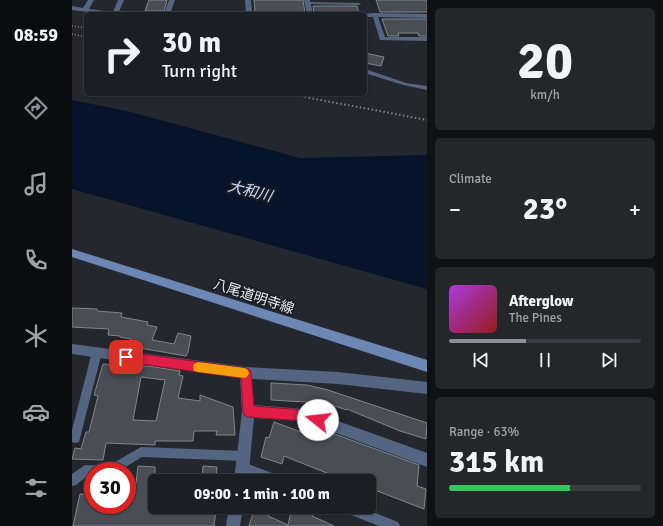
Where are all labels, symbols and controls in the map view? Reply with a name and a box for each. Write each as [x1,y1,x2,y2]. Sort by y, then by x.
text: 08:59 [14,24,58,46]
text: 30 m [162,26,221,60]
icon: right [96,28,148,80]
text: 20 [517,29,573,93]
text: Turn right [162,60,237,82]
text: km/h [530,87,560,103]
icon: directions [22,94,50,122]
icon: music [22,170,50,198]
text: Climate [449,171,492,187]
water label: 大和川 [226,177,276,206]
text: 23° [523,191,567,228]
text: − [449,196,461,223]
text: + [629,196,641,223]
icon: phone [22,246,50,274]
street label: 八尾道明寺線 [211,275,296,318]
text: Afterglow [509,292,573,310]
text: The Pines [509,310,562,326]
icon: climate [22,322,50,350]
pin [109,340,143,374]
icon: arrive [115,346,137,368]
icon: previous [470,349,492,371]
icon: pause [534,349,556,371]
icon: next [598,349,620,371]
icon: car [22,398,50,426]
position arrow [297,399,339,441]
text: Range · 63% [449,424,519,440]
text: 315 km [449,444,544,481]
speed limit sign: 30 [84,462,136,514]
icon: filters [22,474,50,502]
text: 09:00 · 1 min · 100 m [194,485,330,503]

